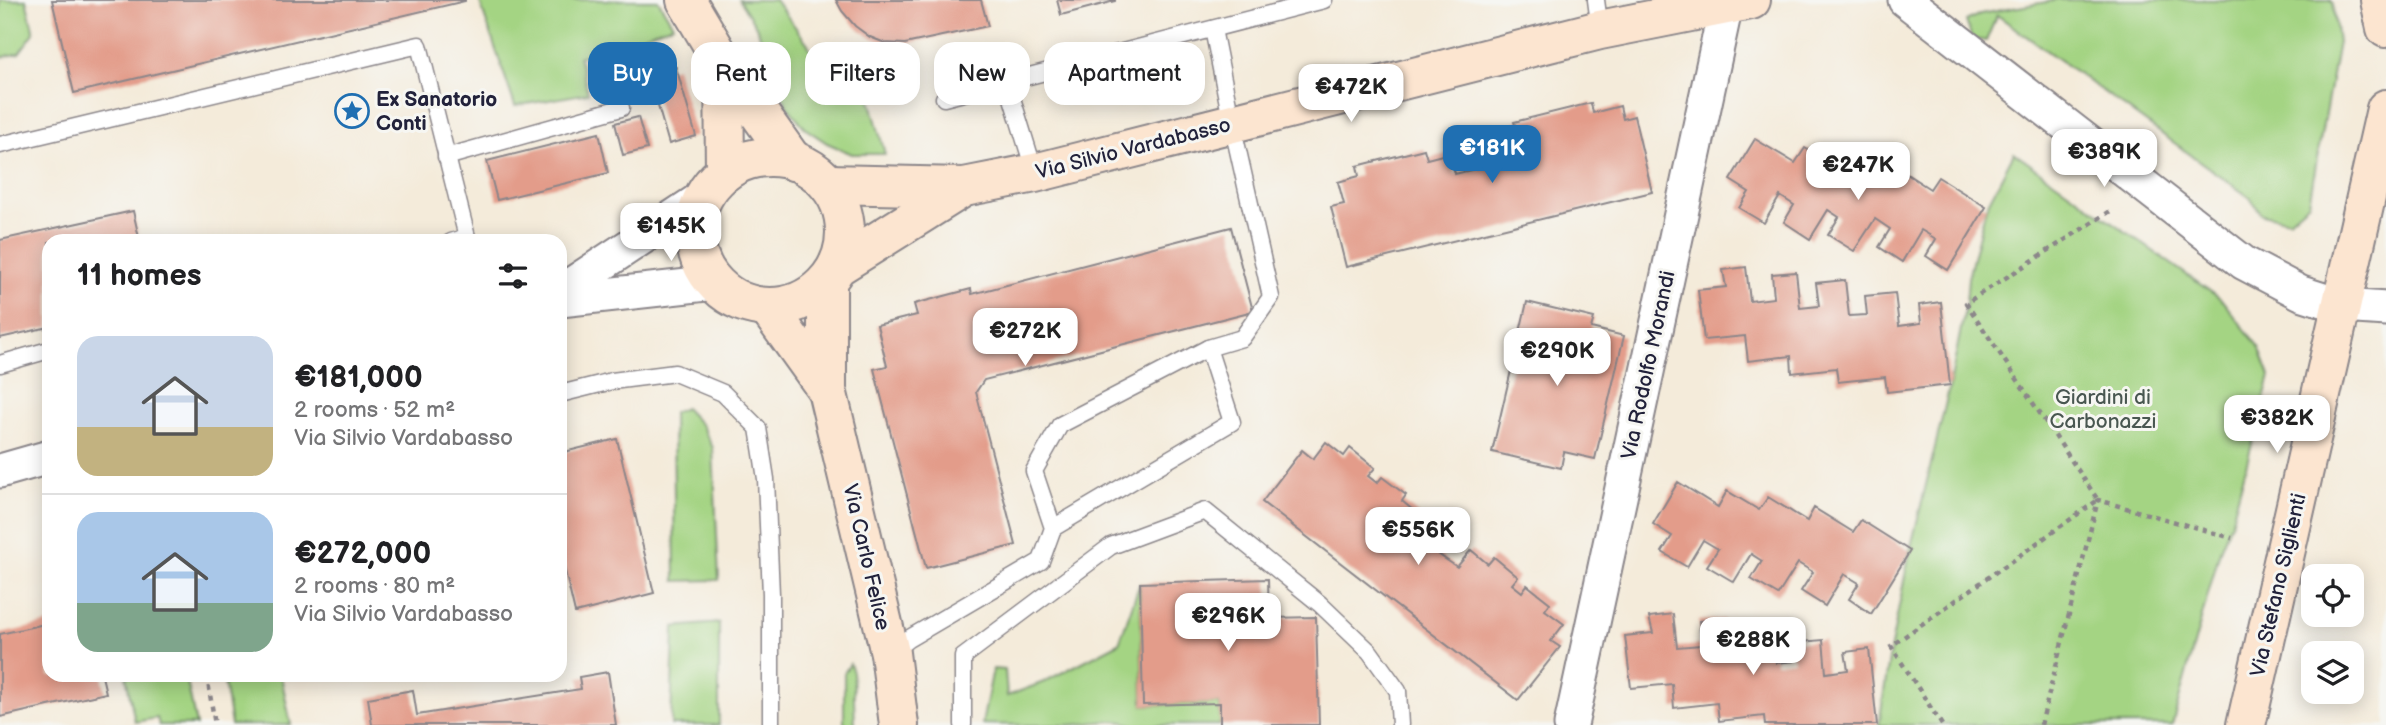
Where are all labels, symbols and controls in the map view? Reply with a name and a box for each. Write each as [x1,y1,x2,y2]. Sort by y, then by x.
chip: Buy [588,42,677,105]
chip: Rent [691,42,791,105]
chip: Filters [805,42,920,105]
chip: New [934,42,1030,105]
chip: Apartment [1044,42,1205,105]
pin: €472K [1302,64,1400,124]
text: €472K [1314,73,1388,101]
place label: Ex Sanatorio Conti [376,87,497,136]
place icon: Ex Sanatorio Conti [333,92,371,130]
street label: Via Silvio Vardabasso [1033,112,1233,185]
pin: €181K [1443,125,1541,185]
pin: €389K [2055,130,2153,189]
text: €181K [1459,134,1525,162]
text: €389K [2067,138,2141,166]
pin: €247K [1809,142,1907,202]
text: €247K [1822,151,1894,179]
pin: €145K [622,204,720,263]
text: €145K [636,212,706,240]
icon: filters [494,257,532,295]
text: 11 homes [77,258,201,294]
street label: Via Rodolfo Morandi [1616,269,1681,462]
pin: €272K [976,308,1074,368]
text: €272K [989,317,1061,345]
pin: €290K [1508,328,1606,388]
text: €290K [1520,337,1594,365]
text: €181,000 [294,360,423,396]
icon: home [133,364,217,448]
park label: Giardini di Carbonazzi [2050,385,2156,434]
text: 2 rooms · 52 m² [294,396,455,424]
pin: €382K [2228,396,2326,455]
text: €382K [2240,404,2314,432]
text: Via Silvio Vardabasso [294,424,513,452]
street label: Via Carlo Felice [838,481,896,633]
street label: Via Stefano Siglienti [2245,491,2312,679]
pin: €556K [1369,508,1467,567]
text: €556K [1381,516,1455,544]
text: €272,000 [294,536,431,572]
icon: home [133,540,217,624]
map controls [2301,564,2364,704]
button: locate [2301,564,2364,627]
text: 2 rooms · 80 m² [294,572,455,600]
pin: €296K [1179,594,1277,653]
text: Via Silvio Vardabasso [294,600,513,628]
text: €296K [1191,602,1265,630]
pin: €288K [1704,618,1802,677]
text: €288K [1716,626,1790,654]
button: layers [2301,641,2364,704]

